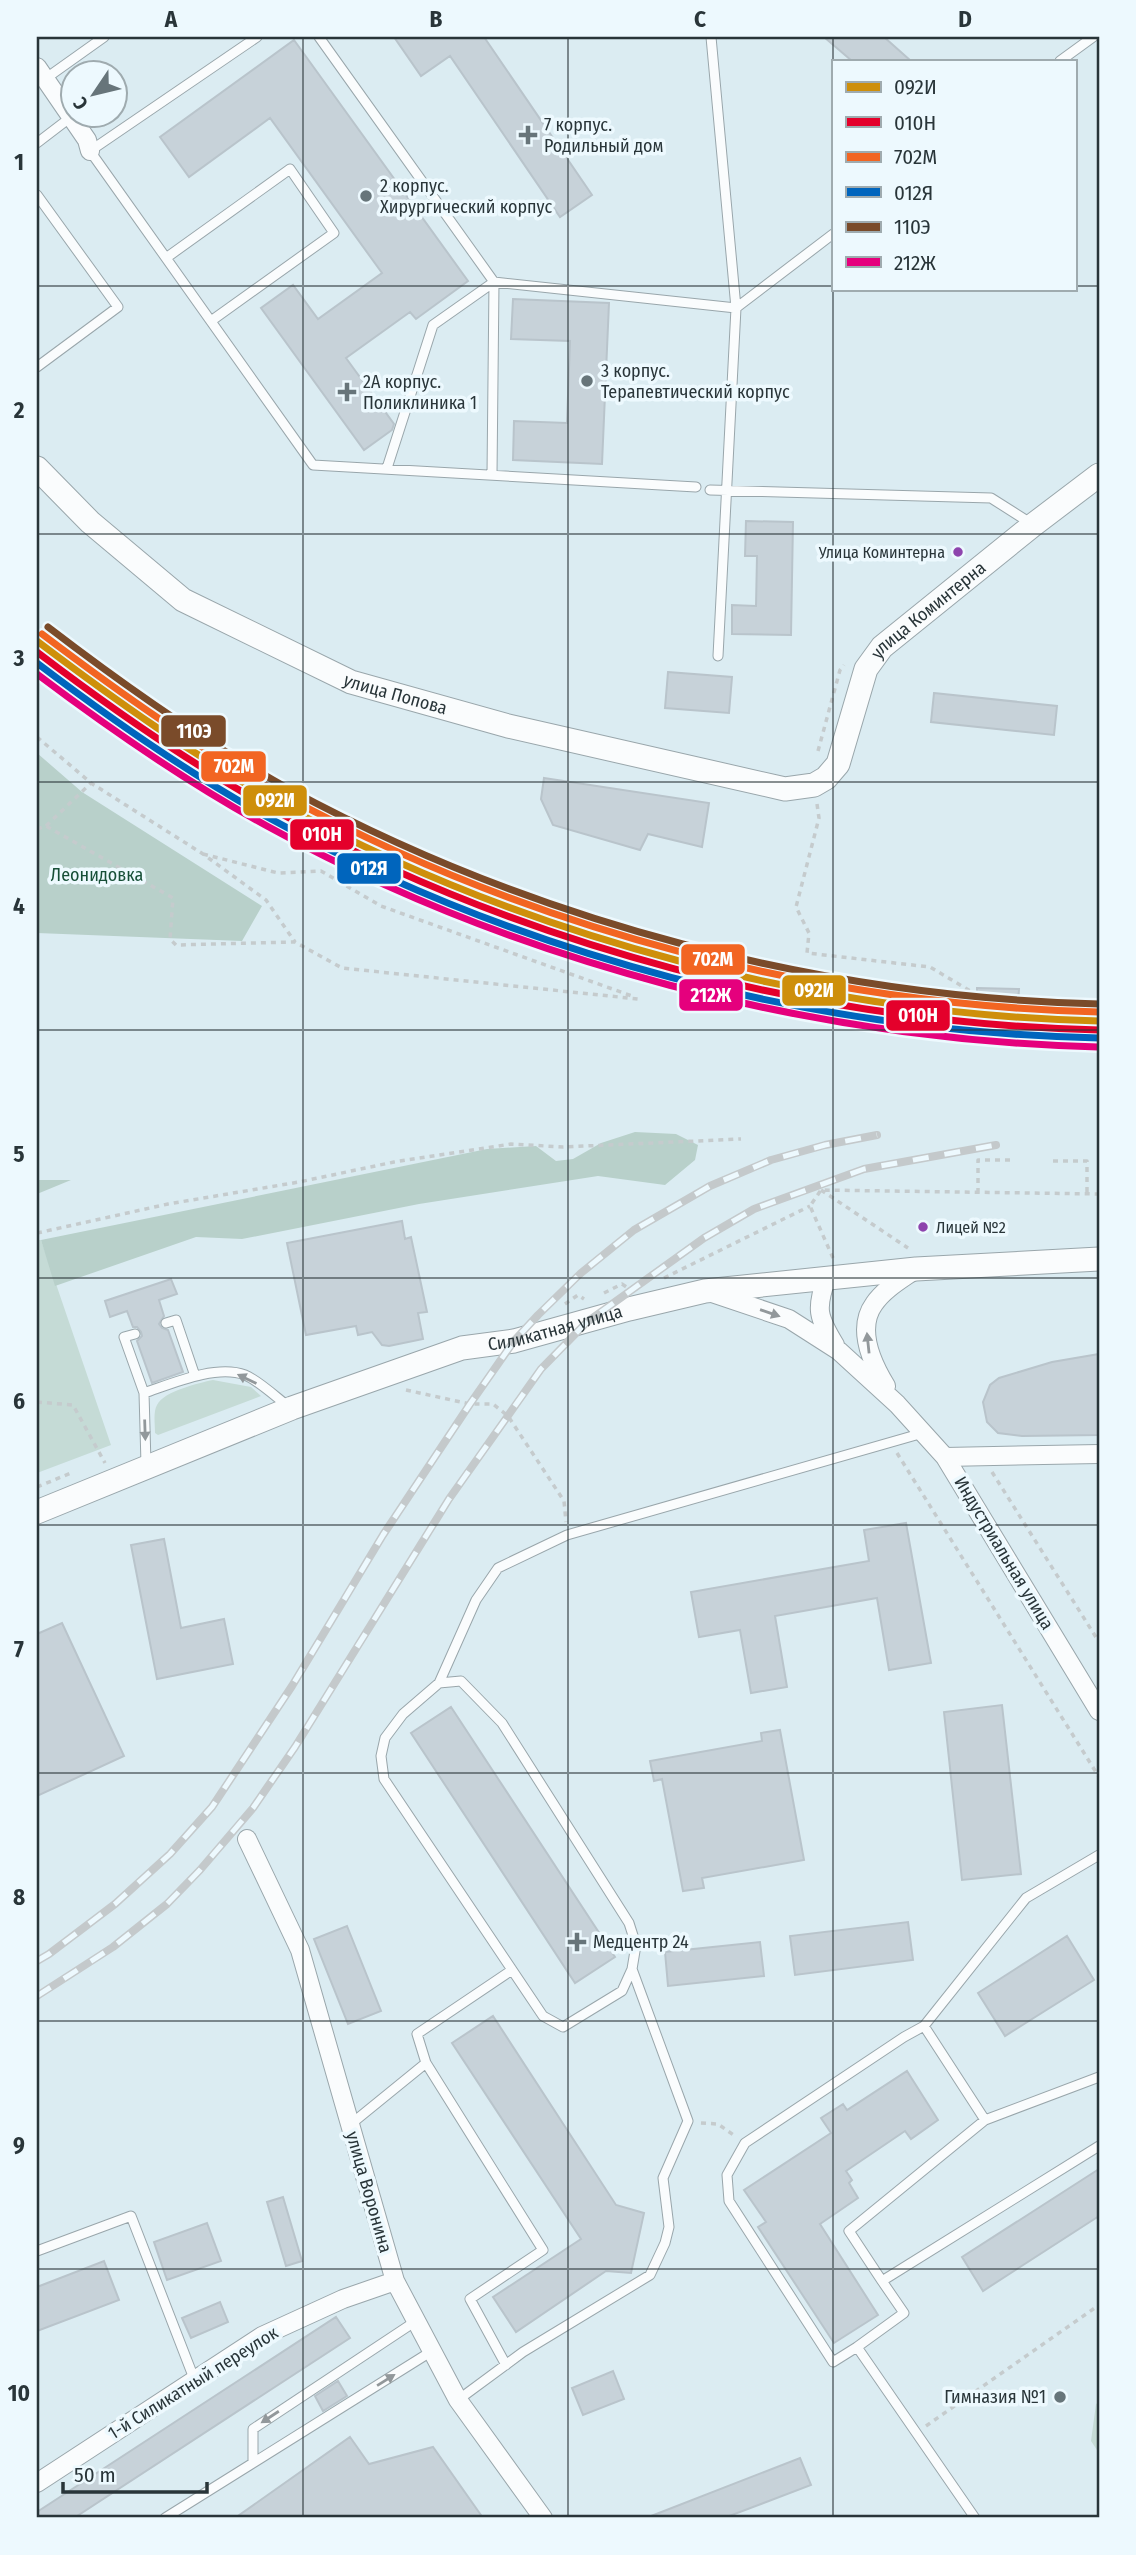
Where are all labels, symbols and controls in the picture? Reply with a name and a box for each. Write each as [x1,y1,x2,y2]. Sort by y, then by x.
text: A [164,5,178,33]
text: B [430,5,443,33]
text: C [694,5,706,33]
text: D [958,5,972,33]
north arrow [60,60,130,130]
legend [832,60,1076,290]
text: 092И [894,74,937,100]
text: С [68,93,93,114]
text: 010Н [894,110,936,136]
place label: 7 корпус. Родильный дом [544,114,663,157]
marker: 7 корпус. Родильный дом [518,125,538,145]
text: 702М [894,144,937,170]
text: 1 [14,148,24,176]
place label: 2 корпус. Хирургический корпус [380,175,553,218]
text: 012Я [894,180,933,206]
marker: 2 корпус. Хирургический корпус [358,188,374,204]
text: 110Э [894,214,931,240]
text: 212Ж [894,250,936,276]
place label: 3 корпус. Терапевтический корпус [601,360,790,403]
place label: 2А корпус. Поликлиника 1 [363,371,477,414]
marker: 3 корпус. Терапевтический корпус [579,373,595,389]
marker: 2А корпус. Поликлиника 1 [337,382,357,402]
text: 2 [13,396,25,424]
place label: Улица Коминтерна [818,543,945,562]
marker: Улица Коминтерна [951,545,965,559]
street label: улица Коминтерна [866,557,990,663]
text: 3 [13,644,25,672]
street label: улица Попова [340,669,450,719]
line badge: 110Э [160,714,227,748]
text: 110Э [176,720,212,743]
line badge: 702М [200,750,267,783]
text: 702М [214,755,255,778]
line badge: 092И [242,784,308,817]
text: 092И [255,789,295,812]
line badge: 010Н [289,818,355,851]
text: 010Н [302,823,342,846]
line badge: 012Я [336,852,402,885]
text: 012Я [350,857,388,880]
park label: Леонидовка [51,864,144,886]
text: 4 [13,892,25,920]
line badge: 702М [680,943,746,976]
text: 702М [693,948,734,971]
line badge: 092И [781,974,847,1007]
line badge: 212Ж [678,978,744,1012]
text: 092И [794,979,834,1002]
text: 212Ж [690,984,732,1007]
line badge: 010Н [885,999,951,1032]
text: 010Н [898,1004,938,1027]
text: 5 [13,1140,25,1168]
place label: Лицей №2 [936,1218,1006,1237]
marker: Лицей №2 [916,1220,930,1234]
street label: Силикатная улица [487,1300,625,1355]
one-way arrow [760,1308,781,1319]
one-way arrow [863,1332,874,1354]
one-way arrow [237,1373,257,1385]
text: 6 [13,1387,25,1415]
one-way arrow [139,1420,150,1442]
street label: Индустриальная улица [950,1472,1059,1634]
text: 7 [14,1635,24,1663]
text: 8 [13,1883,25,1911]
place label: Медцентр 24 [593,1931,689,1953]
marker: Медцентр 24 [567,1932,587,1952]
street label: улица Воронина [341,2129,397,2255]
text: 9 [13,2131,25,2159]
street label: 1-й Силикатный переулок [104,2321,283,2444]
one-way arrow [377,2373,396,2386]
text: 10 [8,2379,30,2407]
place label: Гимназия №1 [944,2386,1046,2408]
marker: Гимназия №1 [1052,2389,1068,2405]
one-way arrow [261,2410,280,2423]
scale bar [63,2450,206,2494]
text: 50 m [74,2462,116,2488]

